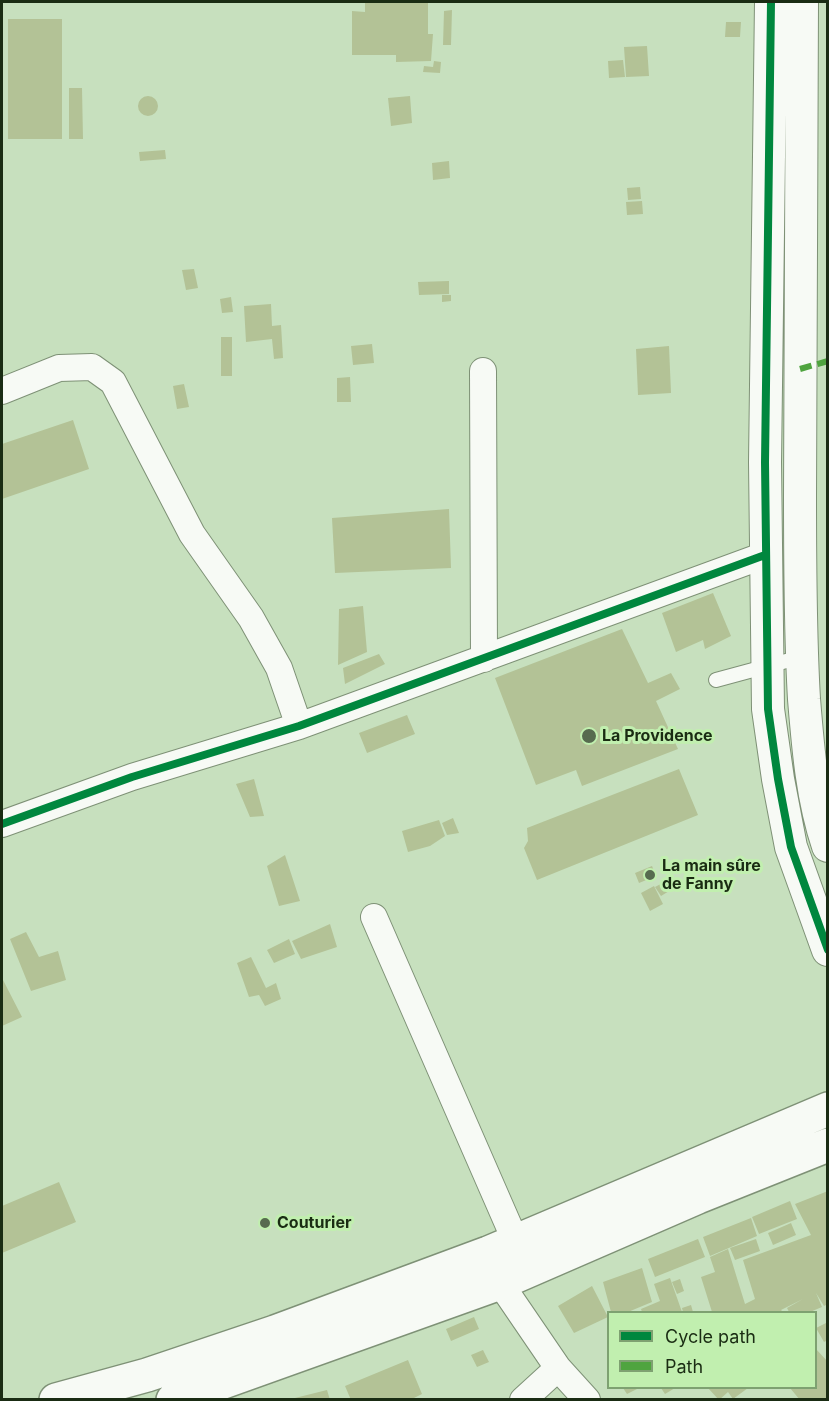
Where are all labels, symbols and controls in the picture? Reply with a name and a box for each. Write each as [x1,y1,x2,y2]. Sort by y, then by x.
place label: La Providence [602,726,713,746]
marker: La Providence [580,727,598,745]
place label: La main sûre de Fanny [662,856,761,894]
marker: La main sûre de Fanny [643,868,657,882]
place label: Couturier [277,1213,351,1233]
marker: Couturier [258,1216,272,1230]
legend [607,1311,817,1389]
text: Cycle path [665,1326,756,1347]
text: Path [665,1356,703,1377]

